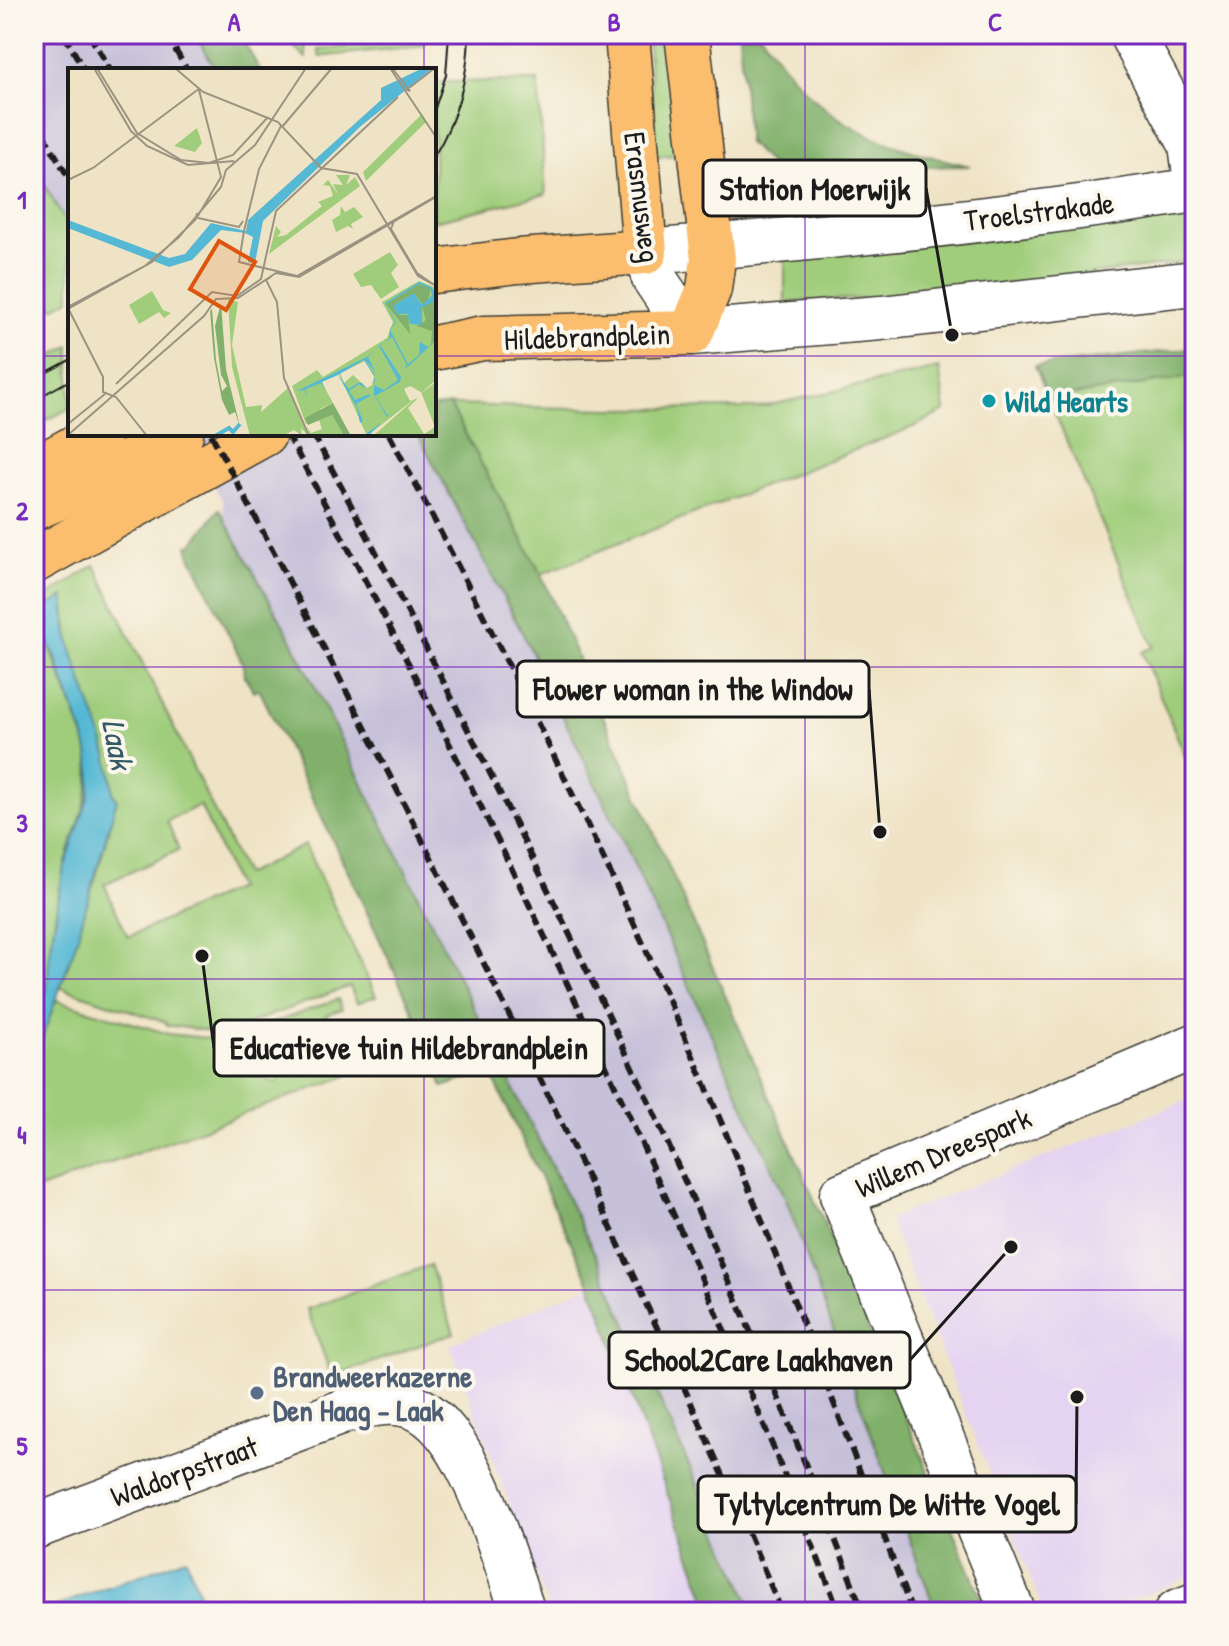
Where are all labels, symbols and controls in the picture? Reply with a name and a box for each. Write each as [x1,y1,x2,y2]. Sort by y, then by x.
text: A [228,4,241,39]
text: B [607,4,621,39]
text: C [988,4,1002,39]
inset map [68,68,436,436]
street label: Erasmusweg [615,129,671,265]
callout: Station Moerwijk [703,160,926,216]
text: Station Moerwijk [720,167,911,210]
text: 1 [17,182,27,217]
street label: Troelstrakade [962,182,1116,240]
street label: Hildebrandplein [503,313,671,359]
place label: Wild Hearts [1005,381,1128,421]
marker: Wild Hearts [980,392,998,410]
text: 2 [16,493,29,528]
callout: Flower woman in the Window [517,661,869,717]
text: Flower woman in the Window [532,667,853,710]
water label: Laak [92,715,144,775]
text: 3 [16,805,28,840]
callout: Educatieve tuin Hildebrandplein [214,1020,604,1076]
text: Educatieve tuin Hildebrandplein [230,1026,588,1070]
street label: Willem Dreespark [849,1097,1037,1207]
text: 4 [17,1117,27,1152]
callout: School2Care Laakhaven [609,1332,910,1388]
text: School2Care Laakhaven [625,1338,893,1381]
place label: Brandweerkazerne Den Haag - Laak [273,1356,472,1431]
marker: Brandweerkazerne Den Haag - Laak [248,1384,266,1402]
street label: Waldorpstraat [105,1426,264,1516]
text: 5 [17,1428,28,1463]
callout: Tyltylcentrum De Witte Vogel [698,1476,1076,1532]
text: Tyltylcentrum De Witte Vogel [713,1482,1061,1526]

